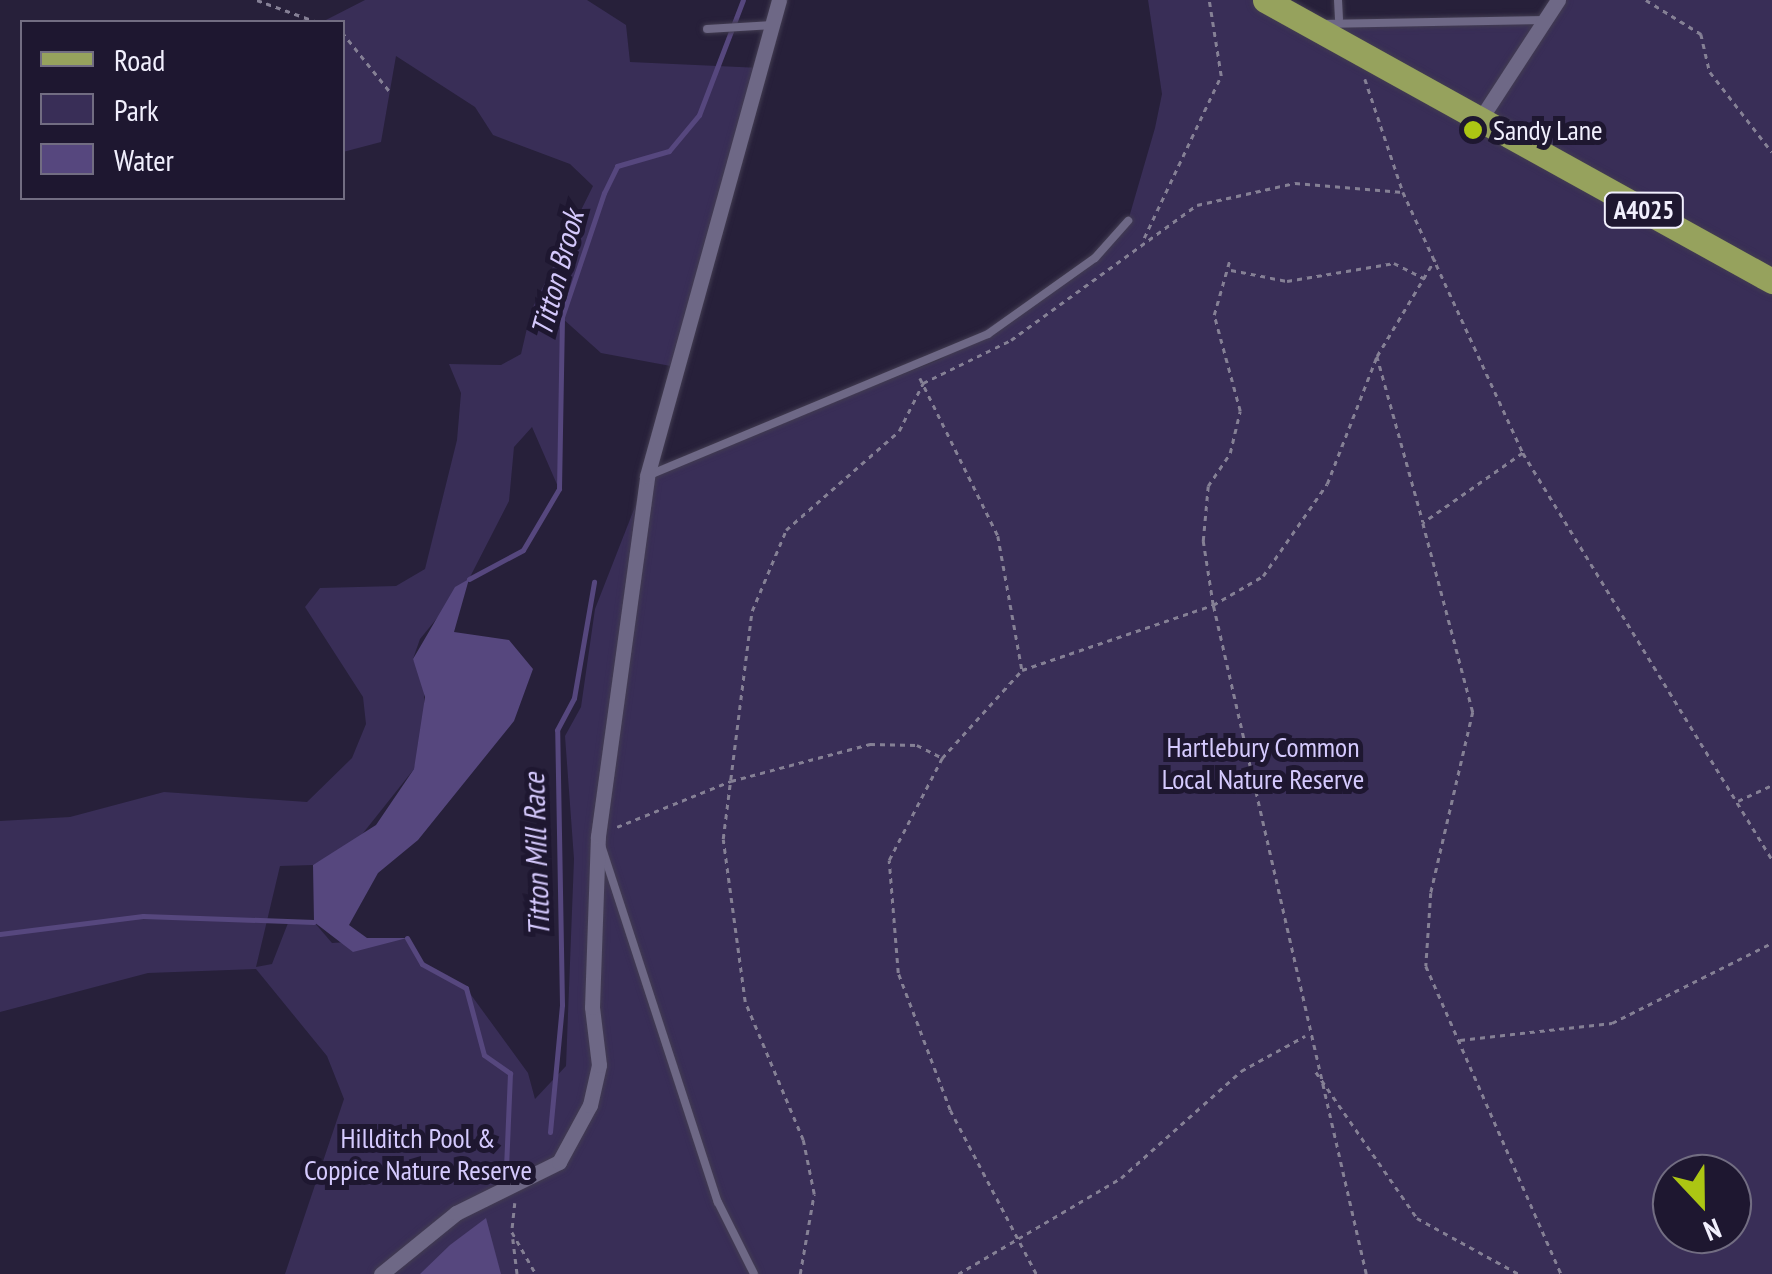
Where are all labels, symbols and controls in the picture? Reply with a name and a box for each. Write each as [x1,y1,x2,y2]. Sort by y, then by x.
legend [20,20,345,200]
text: Road [114,40,165,79]
text: Park [114,90,159,129]
place label: Sandy Lane [1493,113,1603,147]
marker: Sandy Lane [1462,119,1484,141]
text: Water [114,140,174,179]
road number: A4025 [1602,190,1686,230]
water label: Titton Brook [523,206,591,340]
park label: Hartlebury Common Local Nature Reserve [1162,730,1364,796]
water label: Titton Mill Race [515,773,557,937]
park label: Hillditch Pool & Coppice Nature Reserve [304,1121,532,1187]
north arrow [1652,1154,1752,1254]
text: N [1699,1210,1727,1250]

